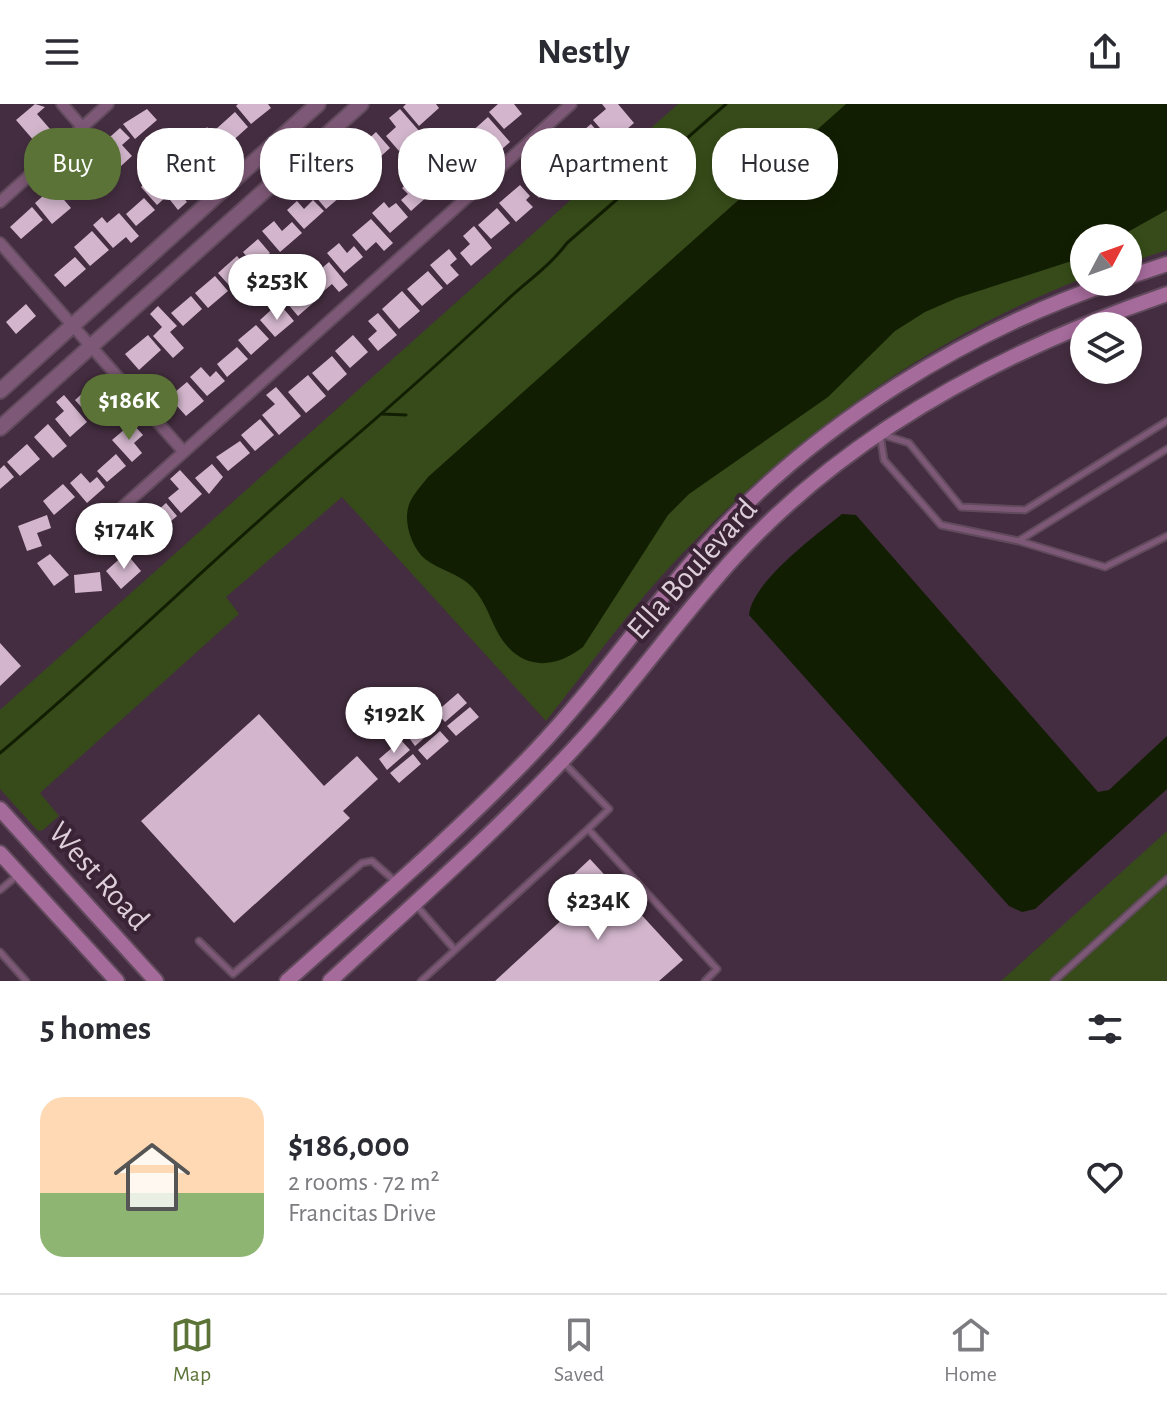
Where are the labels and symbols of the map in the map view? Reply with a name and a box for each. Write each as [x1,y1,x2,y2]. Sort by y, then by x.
north arrow [1070,224,1142,296]
pin: $253K [221,254,333,322]
pin: $186K [73,374,185,442]
street label: Ella Boulevard [621,492,763,646]
pin: $174K [68,503,180,571]
pin: $192K [338,687,450,755]
street label: West Road [43,816,155,936]
pin: $234K [542,874,654,942]

